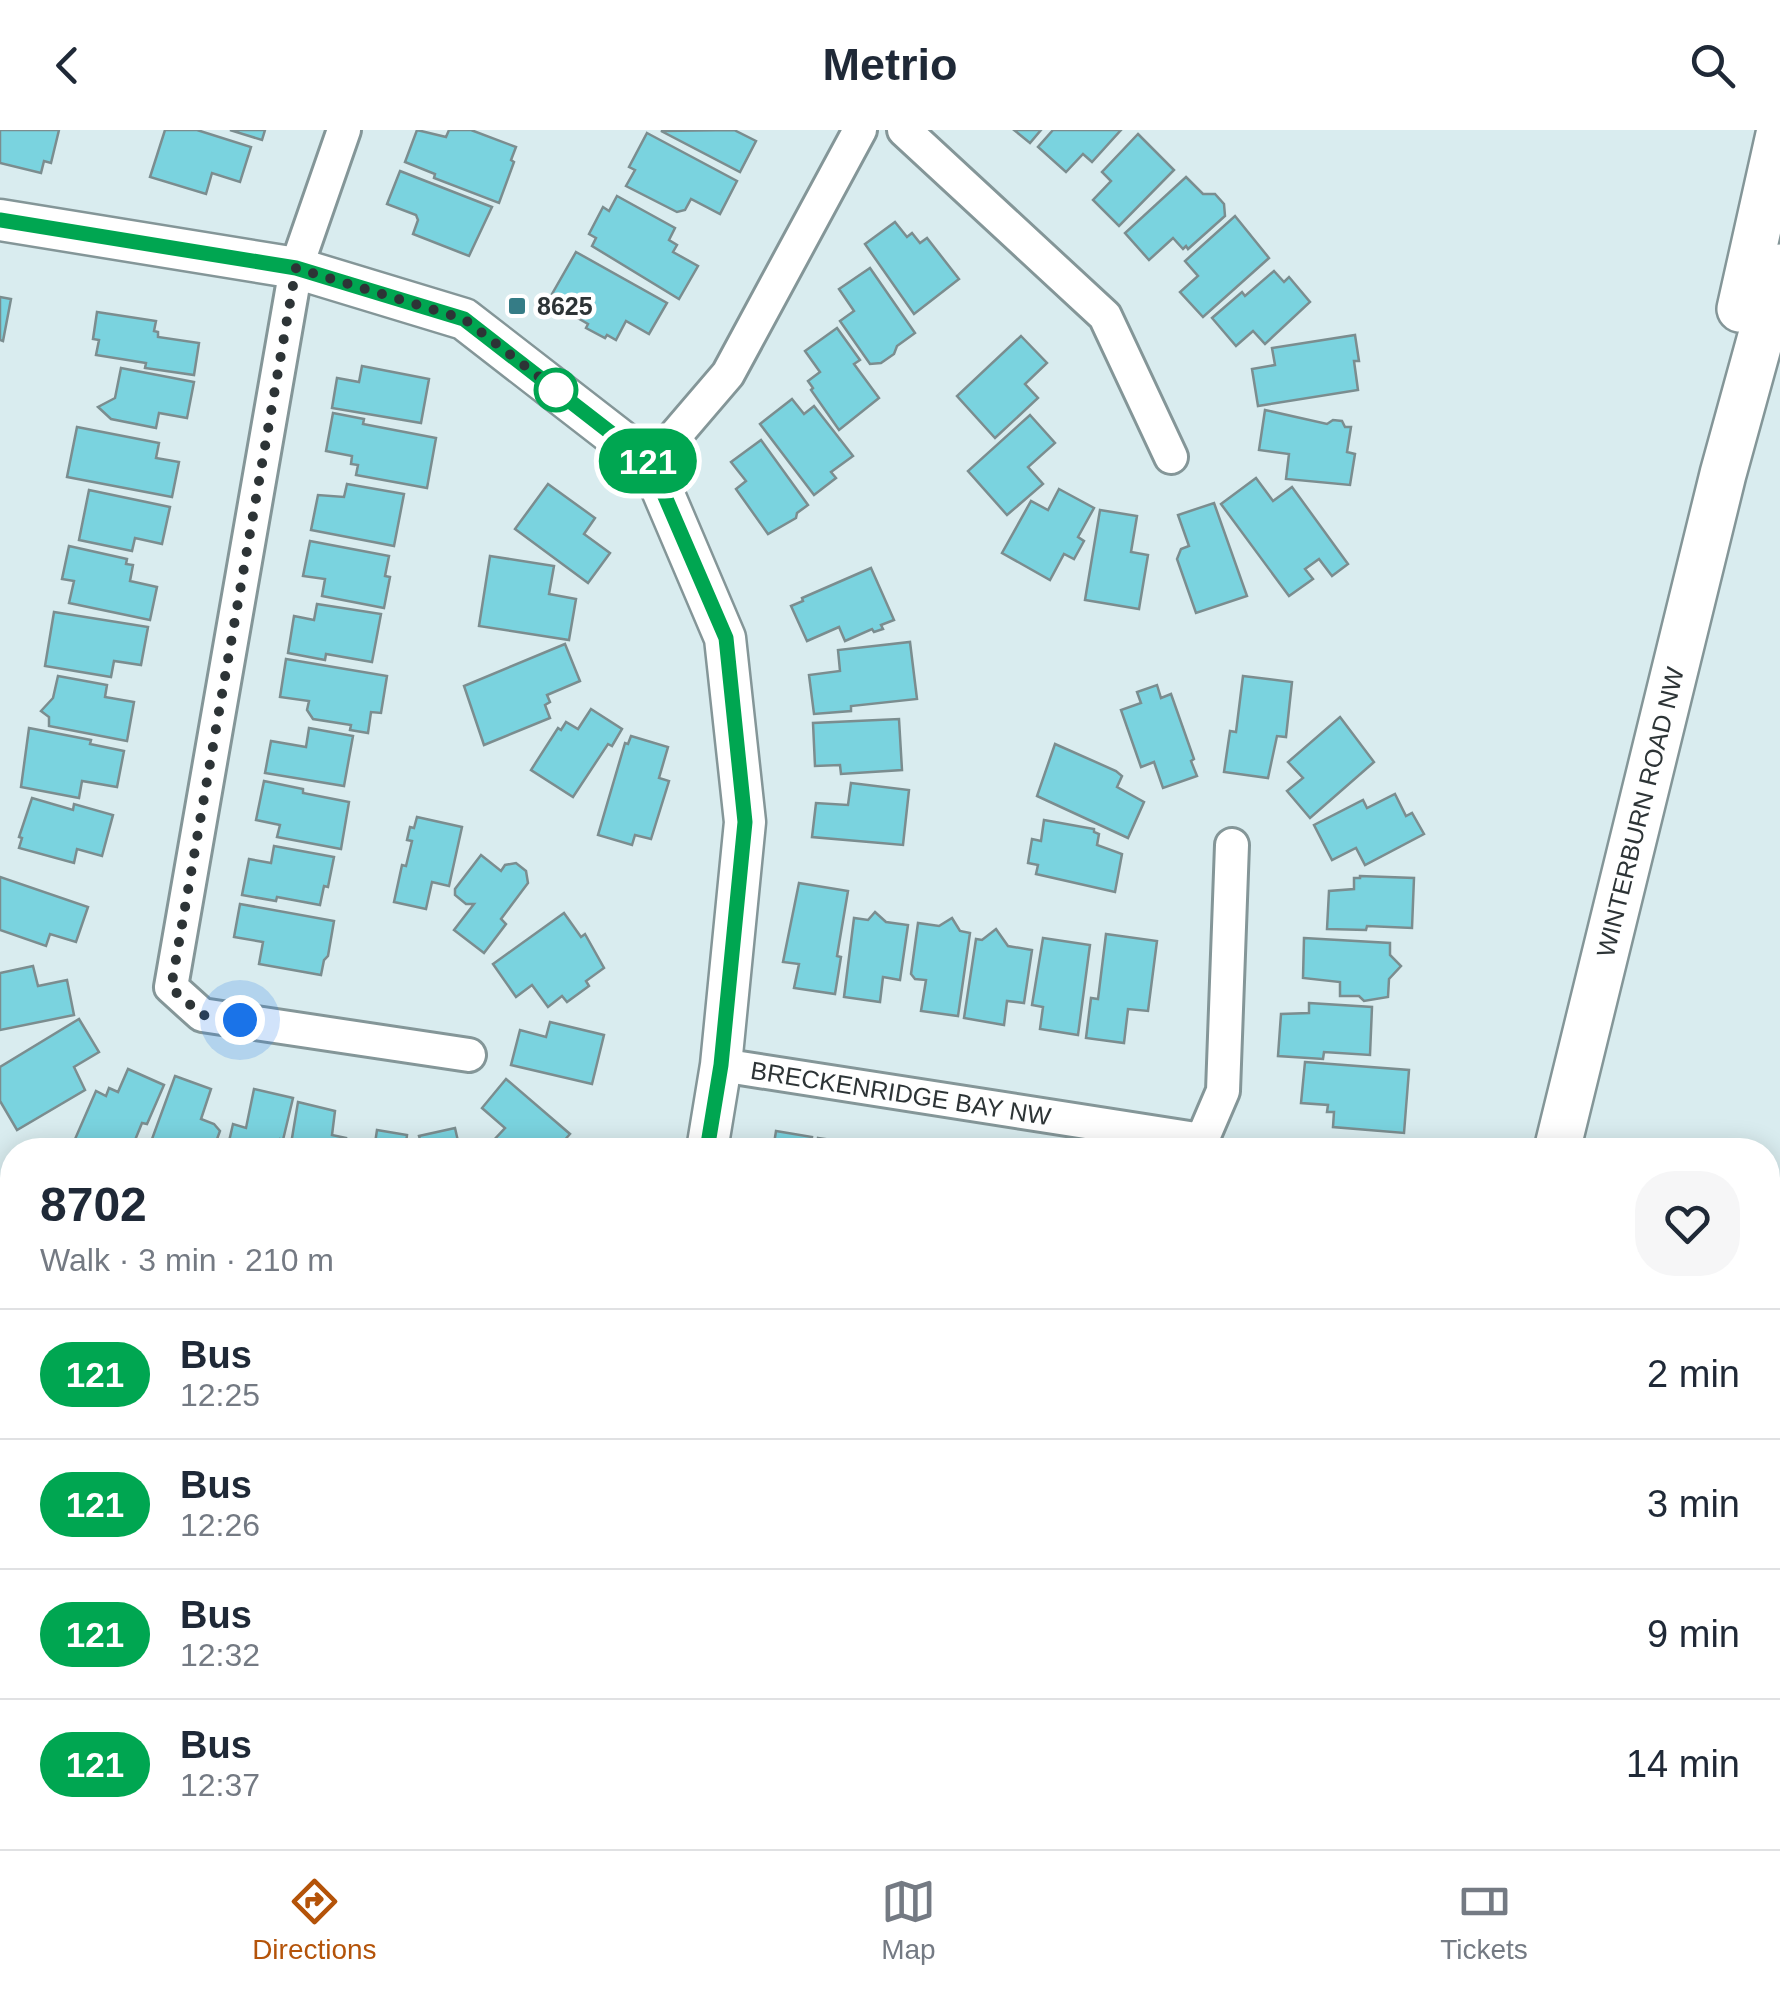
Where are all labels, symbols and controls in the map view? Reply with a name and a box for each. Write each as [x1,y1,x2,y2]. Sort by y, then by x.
icon: back [40,38,95,93]
icon: search [1685,38,1740,93]
text: Metrio [823,39,958,90]
place label: 8625 [537,292,593,320]
marker: 8625 [506,295,528,317]
unlabelled marker [535,369,577,411]
line badge: 121 [590,428,706,494]
text: 121 [619,442,677,481]
street label: WINTERBURN ROAD NW [1591,664,1689,960]
your location [215,995,265,1045]
street label: BRECKENRIDGE BAY NW [749,1056,1053,1130]
button: heart [1635,1171,1740,1276]
text: 8702 [40,1178,147,1231]
text: Walk · 3 min · 210 m [40,1242,334,1278]
text: Bus [180,1334,252,1376]
text: 2 min [1647,1353,1740,1395]
text: 121 [66,1355,124,1394]
text: 12:25 [180,1377,260,1413]
text: Bus [180,1464,252,1506]
text: 3 min [1647,1483,1740,1525]
text: 121 [66,1485,124,1524]
text: 12:26 [180,1507,260,1543]
text: Bus [180,1594,252,1636]
text: 9 min [1647,1613,1740,1655]
text: 121 [66,1615,124,1654]
text: 12:32 [180,1637,260,1673]
text: Bus [180,1724,252,1766]
text: 14 min [1626,1743,1740,1785]
text: 121 [66,1745,124,1784]
text: 12:37 [180,1767,260,1803]
tab: Directions [252,1874,377,1966]
tab: Map [881,1874,936,1966]
tab: Tickets [1440,1874,1528,1966]

